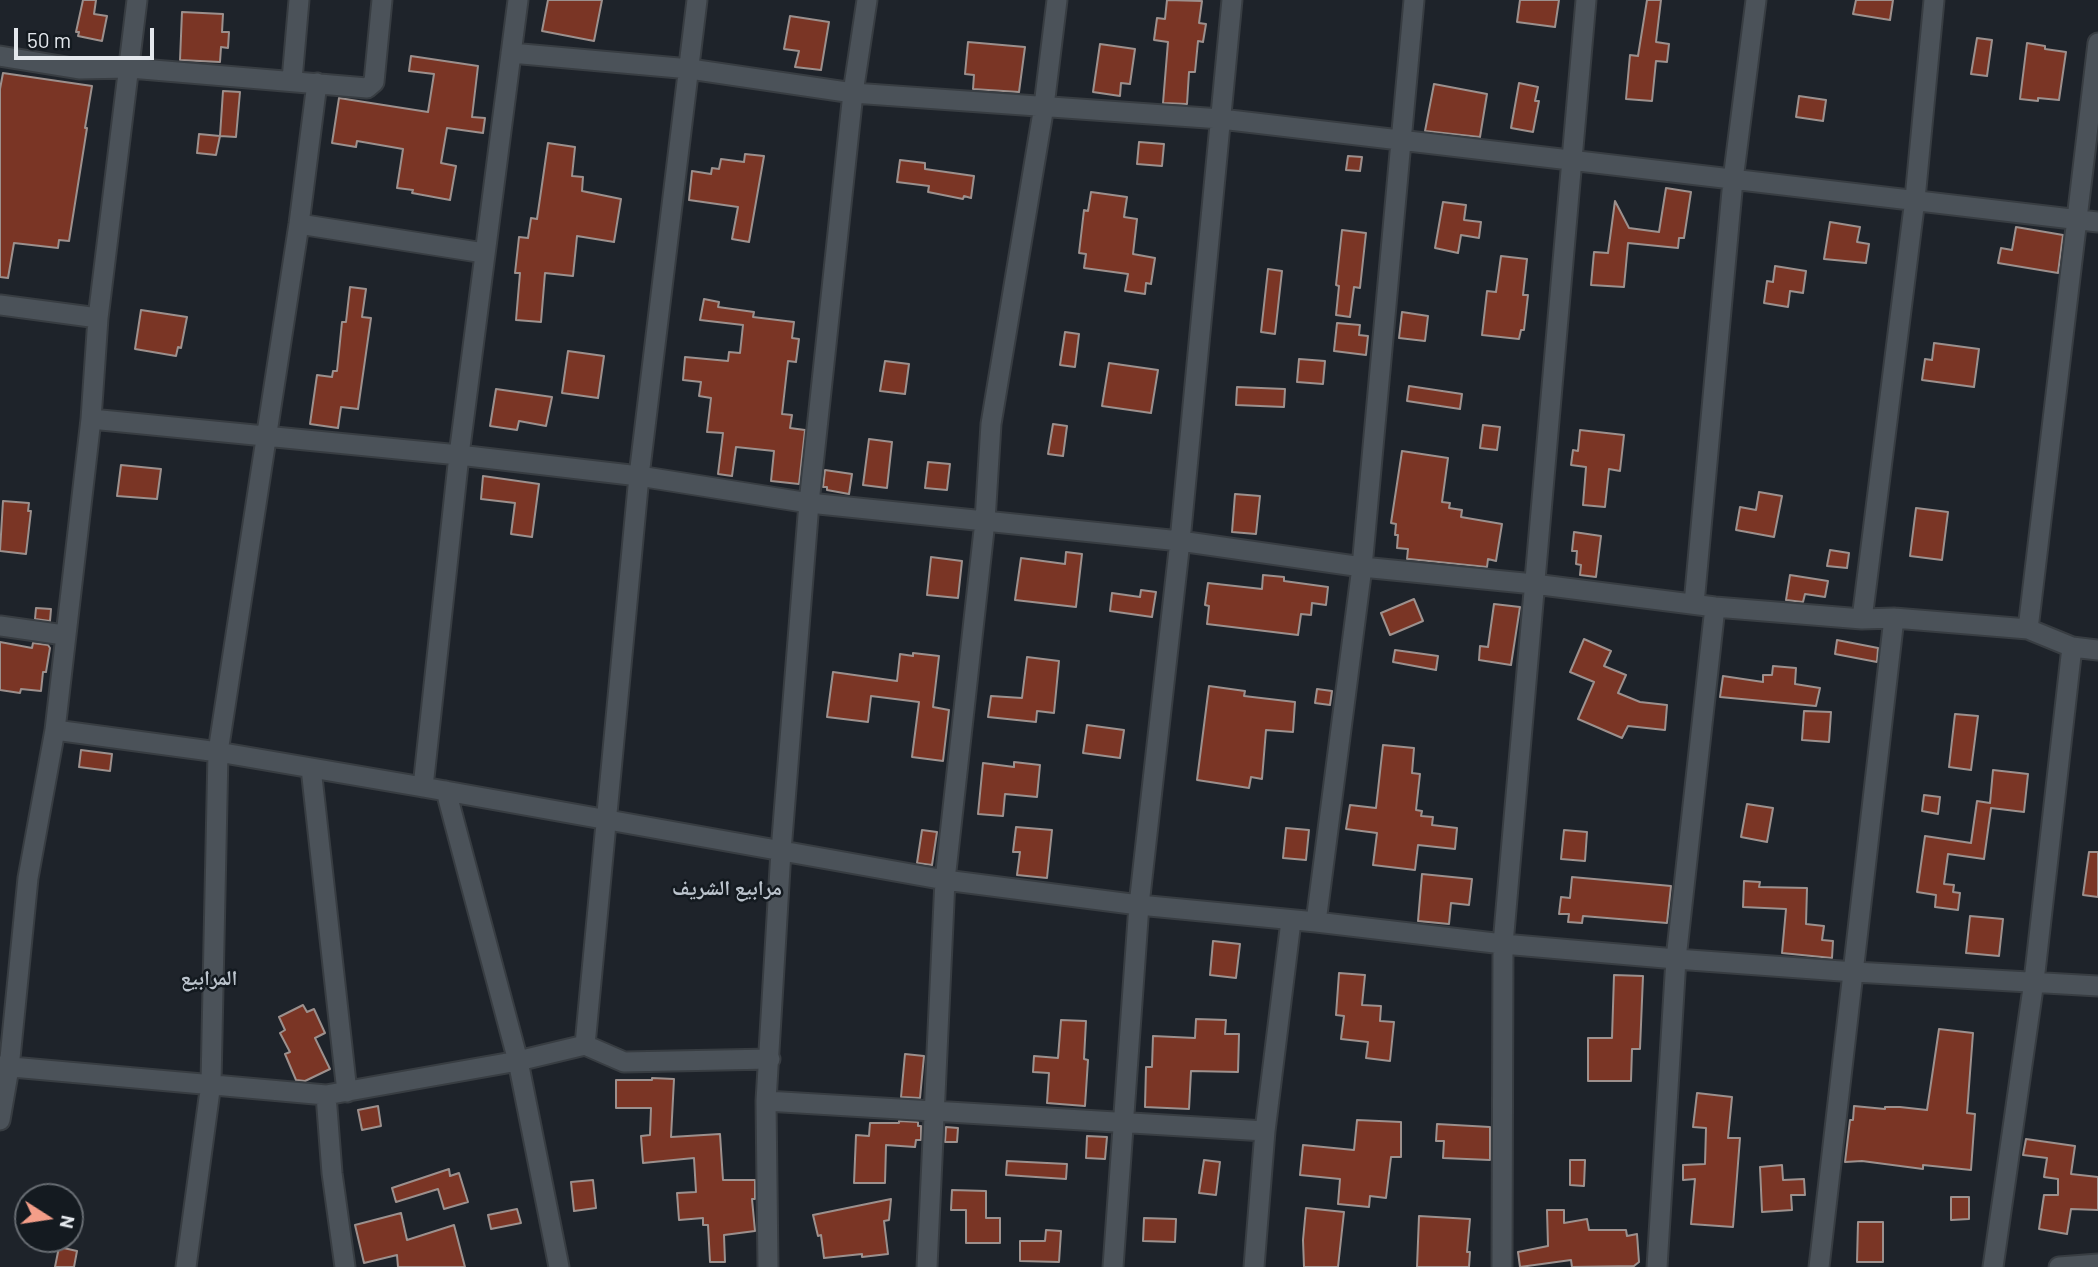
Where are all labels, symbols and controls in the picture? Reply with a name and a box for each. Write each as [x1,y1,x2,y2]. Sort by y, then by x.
scale bar [18,14,158,58]
text: 50 m [27,27,71,52]
district label: مرابيع الشريف [672,875,782,901]
district label: المرابيع [181,965,237,991]
north arrow [14,1183,84,1253]
text: N [56,1213,81,1231]

